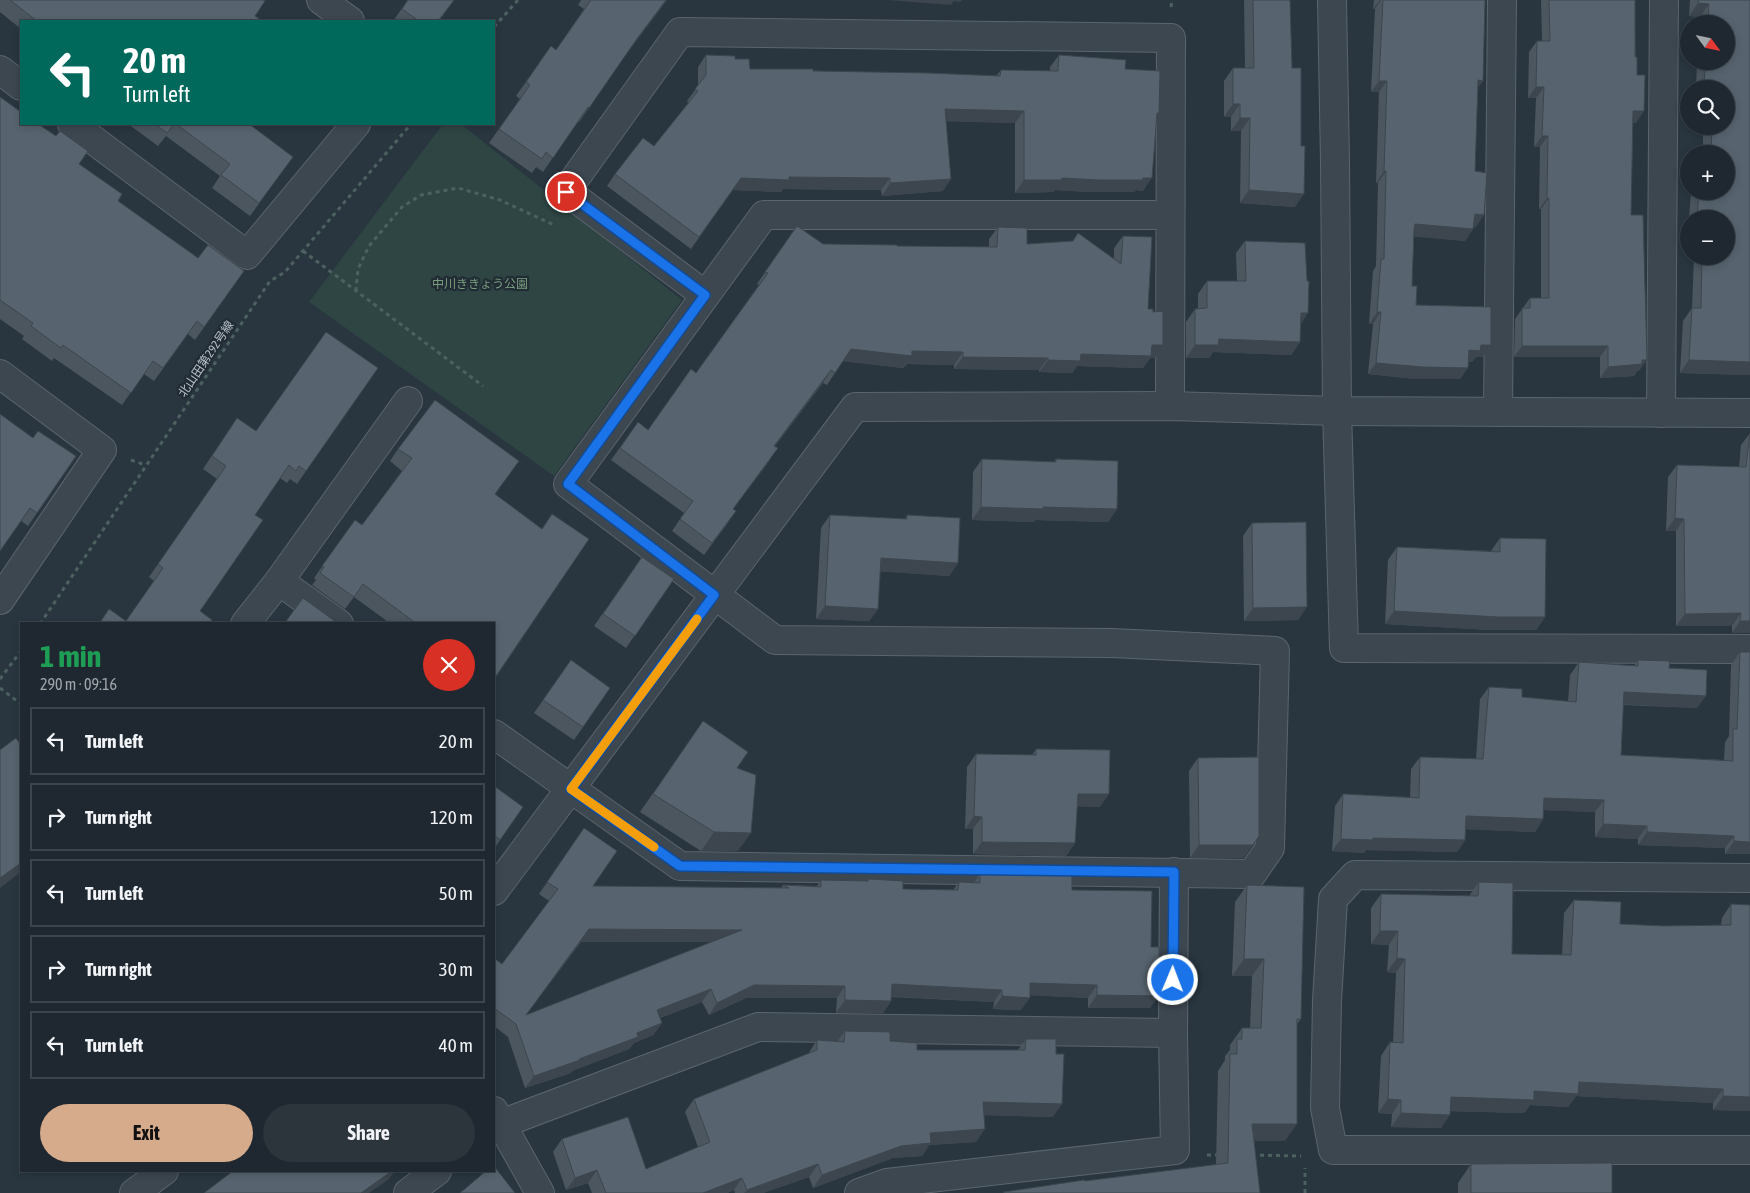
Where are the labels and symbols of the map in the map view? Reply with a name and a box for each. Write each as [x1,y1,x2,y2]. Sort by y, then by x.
north arrow [1680,15,1735,70]
pin [545,171,587,213]
park label: 中川ききょう公園 [432,277,528,291]
street label: 北山田第292号線 [175,318,237,400]
position arrow [1146,953,1198,1005]

